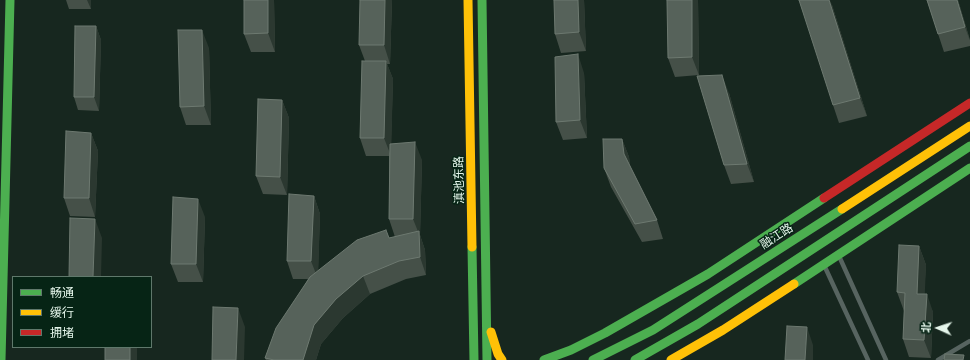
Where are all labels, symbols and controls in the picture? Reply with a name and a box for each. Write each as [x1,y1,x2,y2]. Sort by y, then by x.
street label: 滇池东路 [452,156,468,204]
street label: 融江路 [758,221,796,253]
legend [12,276,152,348]
text: 畅通 [50,284,74,301]
text: 缓行 [50,304,74,321]
north arrow [918,308,958,348]
text: 北 [918,321,934,333]
text: 拥堵 [50,324,74,341]

